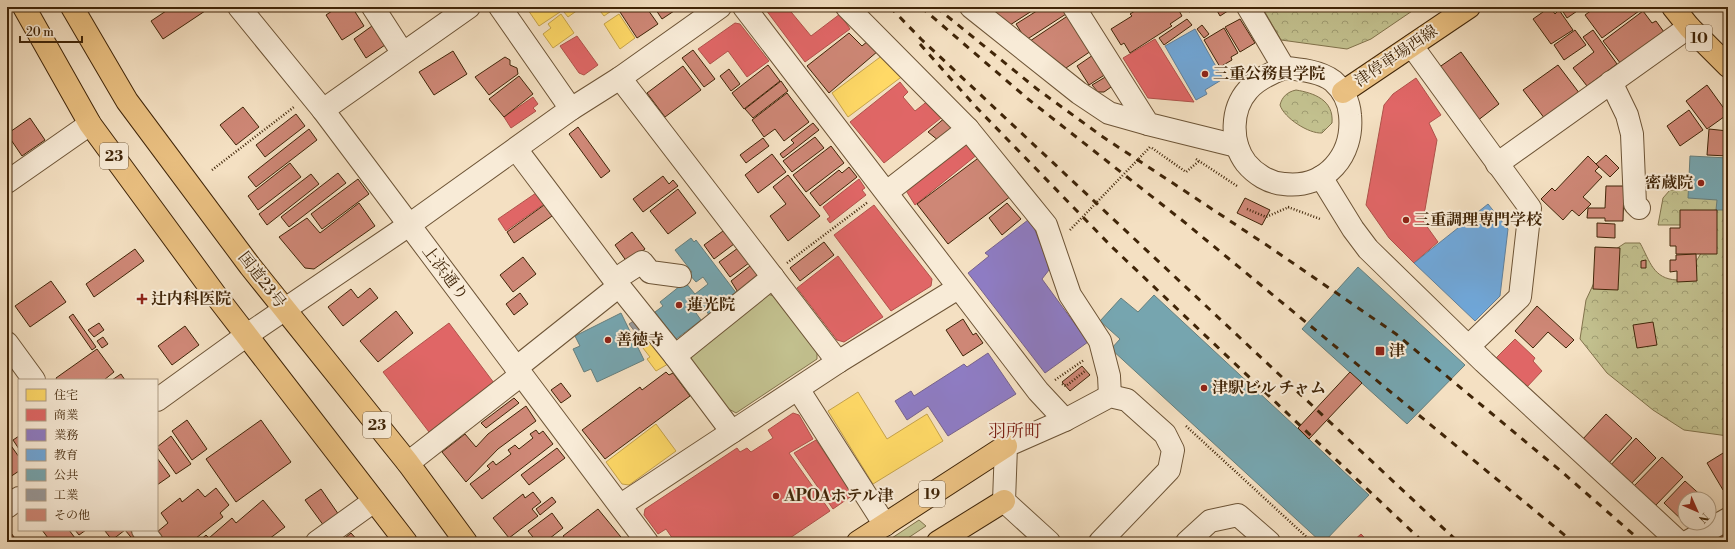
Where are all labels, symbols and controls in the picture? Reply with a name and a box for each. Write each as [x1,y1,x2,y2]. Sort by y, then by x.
scale bar [20,18,82,44]
street label: 津停車場西線 [1351,21,1441,91]
text: 20 m [26,25,54,40]
road number: 10 [1686,25,1712,51]
place label: 三重公務員学院 [1213,64,1325,84]
marker: 三重公務員学院 [1200,69,1210,79]
road number: 23 [100,143,128,169]
place label: 密蔵院 [1645,173,1693,193]
marker: 密蔵院 [1696,178,1706,188]
place label: 三重調理専門学校 [1414,210,1543,230]
marker: 三重調理専門学校 [1401,215,1411,225]
street label: 上浜通り [418,241,472,305]
street label: 国道23号 [234,248,290,312]
place label: 辻内科医院 [151,289,231,309]
marker: 辻内科医院 [136,293,148,305]
place label: 蓮光院 [687,295,735,315]
marker: 蓮光院 [674,300,684,310]
place label: 善徳寺 [616,330,664,350]
marker: 善徳寺 [603,335,613,345]
place label: 津 [1389,341,1405,361]
marker: 津 [1374,345,1386,357]
place label: 津駅ビル チャム [1212,378,1326,398]
legend [18,379,158,531]
marker: 津駅ビル チャム [1199,383,1209,393]
text: 住宅 [54,388,78,403]
text: 商業 [54,408,78,423]
road number: 23 [363,412,391,438]
district label: 羽所町 [988,420,1042,443]
text: 業務 [54,428,78,443]
text: 教育 [54,448,78,463]
text: 公共 [54,468,78,483]
road number: 19 [919,481,945,507]
place label: APOAホテル津 [783,486,894,506]
text: 工業 [54,488,78,503]
marker: APOAホテル津 [771,491,781,501]
north arrow [1677,491,1717,531]
text: その他 [54,508,90,523]
text: N [1695,509,1711,526]

